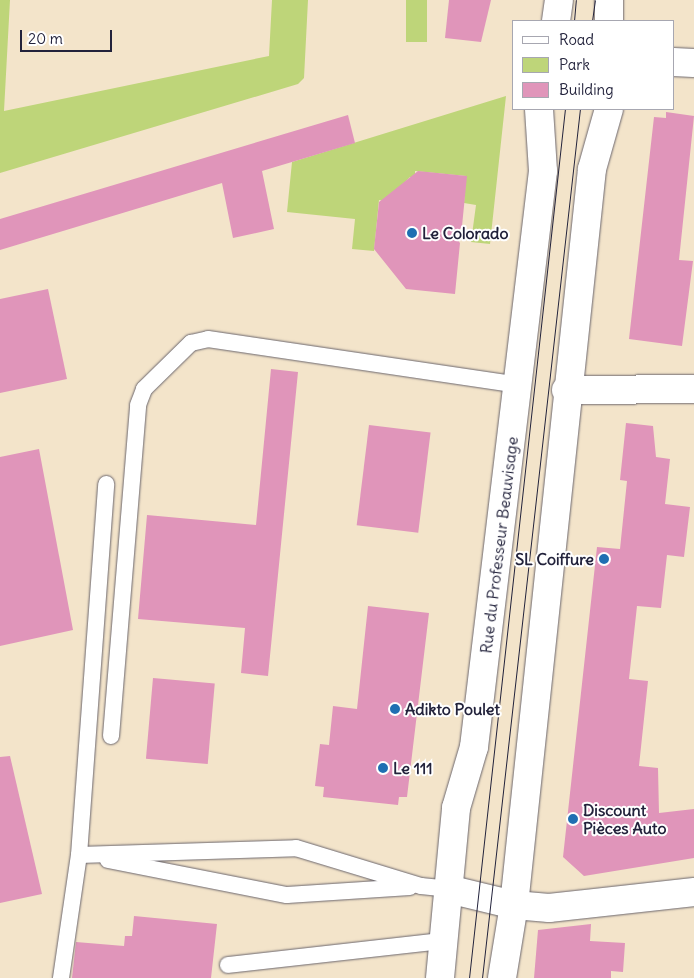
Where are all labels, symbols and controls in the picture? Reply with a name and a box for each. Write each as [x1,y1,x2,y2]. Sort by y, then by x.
scale bar [22,20,115,52]
legend [512,20,674,110]
text: 20 m [28,29,63,48]
text: Road [559,30,594,49]
text: Park [559,55,590,74]
text: Building [559,80,614,99]
place label: Le Colorado [422,223,508,243]
marker: Le Colorado [406,227,418,239]
street label: Rue du Professeur Beauvisage [476,435,522,655]
place label: SL Coiffure [515,549,594,569]
marker: SL Coiffure [598,553,610,565]
place label: Adikto Poulet [405,699,500,719]
marker: Adikto Poulet [389,703,401,715]
place label: Le 111 [393,758,433,778]
marker: Le 111 [377,762,389,774]
place label: Discount Pièces Auto [583,800,666,838]
marker: Discount Pièces Auto [567,813,579,825]

